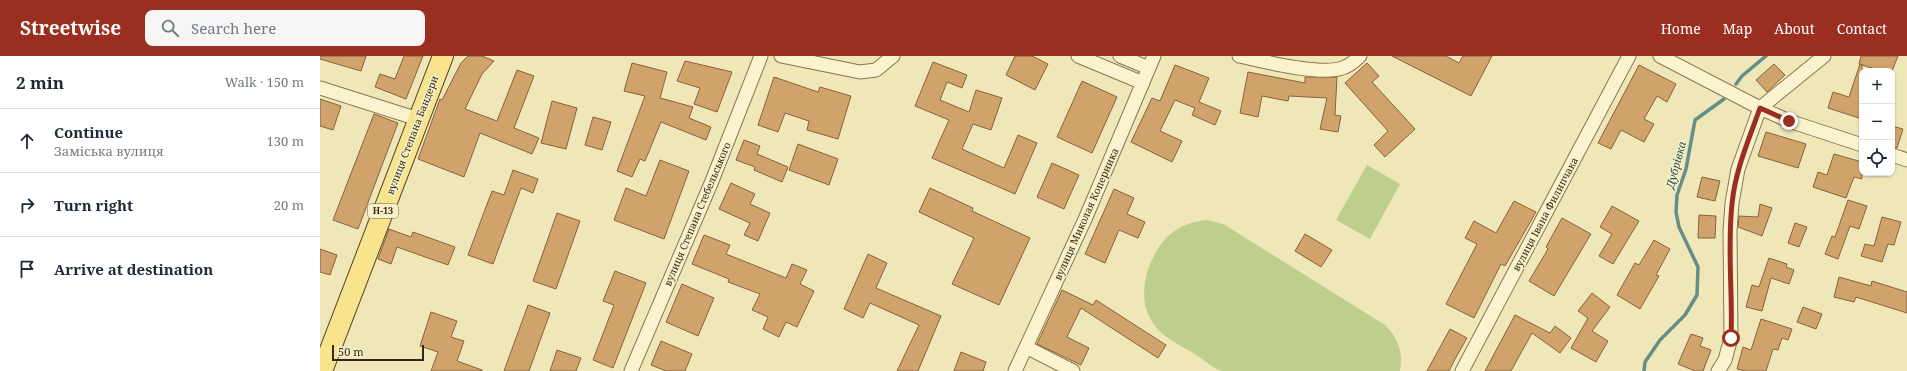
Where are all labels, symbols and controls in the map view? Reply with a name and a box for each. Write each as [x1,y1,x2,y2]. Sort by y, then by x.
search box [145,10,425,46]
text: Streetwise [20,15,121,41]
icon: search [159,17,181,39]
text: Search here [191,18,276,38]
text: Home [1661,19,1701,38]
text: Map [1723,19,1752,38]
text: About [1774,19,1815,38]
text: Contact [1837,19,1887,38]
map controls [1859,68,1895,176]
button: + [1859,68,1895,104]
text: 2 min [16,71,64,94]
text: Walk · 150 m [225,73,304,91]
street label: вулиця Степана Бандери [383,73,441,197]
button: − [1859,104,1895,140]
route end [1780,112,1798,130]
text: Continue [54,122,123,142]
icon: ahead [16,130,38,152]
text: 130 m [267,132,304,150]
water label: Дубрівка [1662,139,1689,191]
street label: вулиця Степана Стебельського [660,140,734,288]
button: locate [1859,140,1895,176]
text: Заміська вулиця [54,142,164,160]
street label: вулиця Миколая Коперника [1050,145,1122,282]
street label: вулиця Івана Филипчака [1509,154,1581,274]
icon: right [16,194,38,216]
text: Turn right [54,195,133,215]
text: 20 m [274,196,304,214]
road number: Н-13 [368,204,398,218]
icon: arrive [16,258,38,280]
text: Arrive at destination [54,259,213,279]
route start [1722,329,1740,347]
scale bar [332,343,424,362]
text: 50 m [338,344,364,359]

